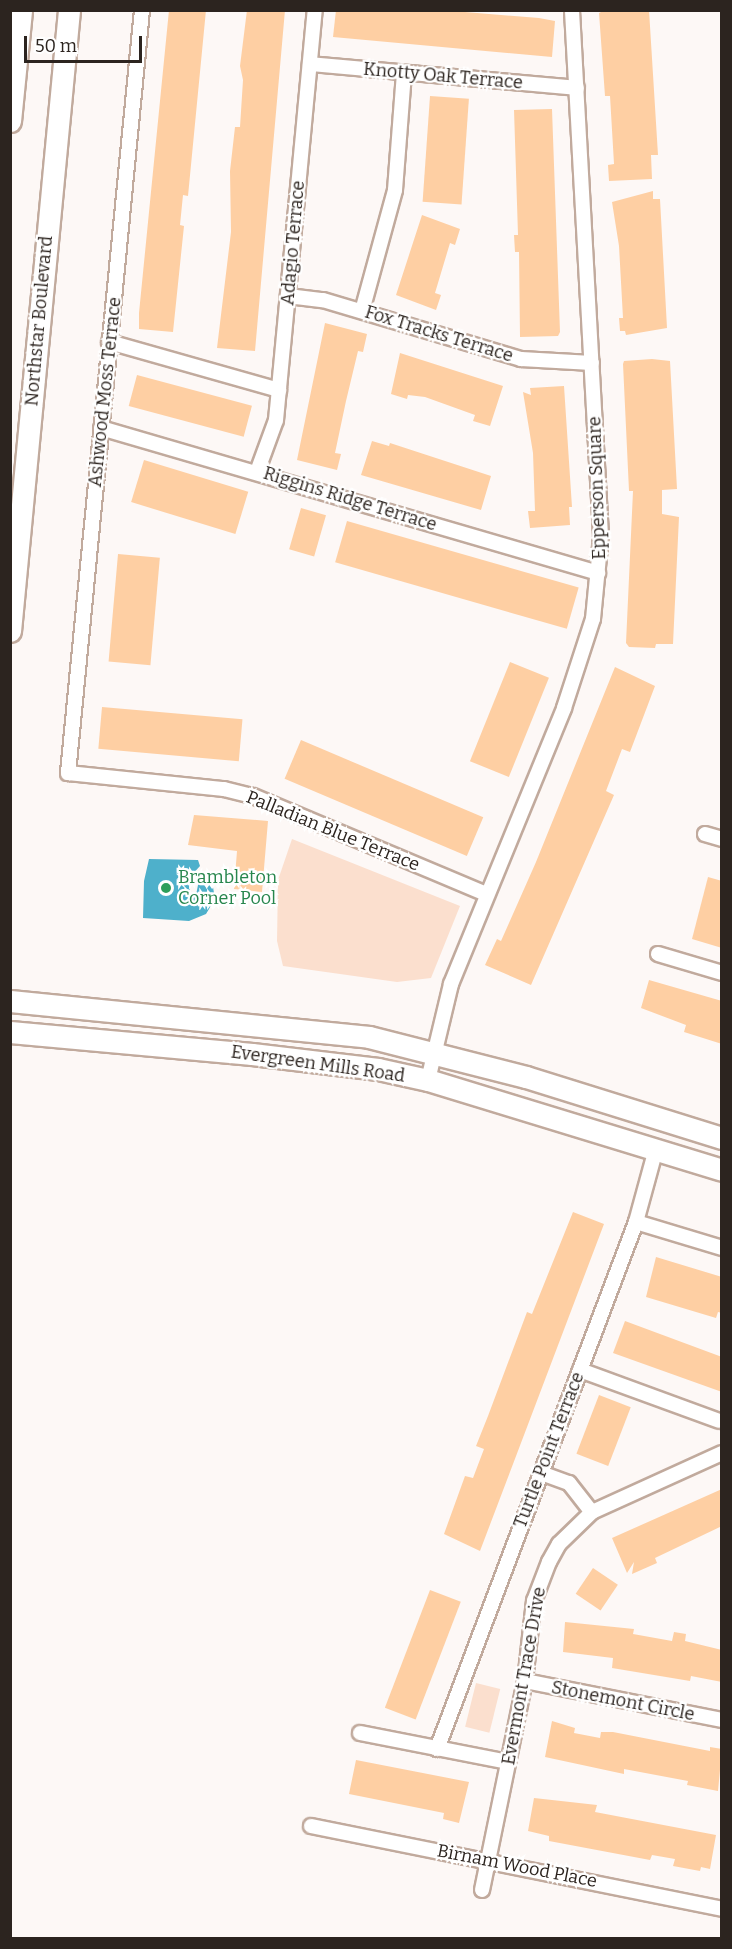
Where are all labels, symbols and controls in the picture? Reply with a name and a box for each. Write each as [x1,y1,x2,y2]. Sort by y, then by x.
scale bar [27,24,146,62]
text: 50 m [35,35,77,57]
street label: Knotty Oak Terrace [362,58,524,94]
street label: Adagio Terrace [277,180,309,306]
street label: Northstar Boulevard [21,235,57,407]
street label: Ashwood Moss Terrace [84,296,126,488]
street label: Fox Tracks Terrace [362,301,516,367]
street label: Epperson Square [584,416,610,560]
street label: Riggins Ridge Terrace [261,462,439,536]
street label: Palladian Blue Terrace [243,786,423,876]
place label: Brambleton Corner Pool [178,867,277,910]
marker: Brambleton Corner Pool [159,881,173,895]
street label: Evergreen Mills Road [230,1041,406,1087]
street label: Turtle Point Terrace [509,1369,589,1531]
street label: Evermont Trace Drive [498,1585,550,1767]
street label: Stonemont Circle [550,1677,696,1725]
street label: Birnam Wood Place [435,1840,599,1892]

